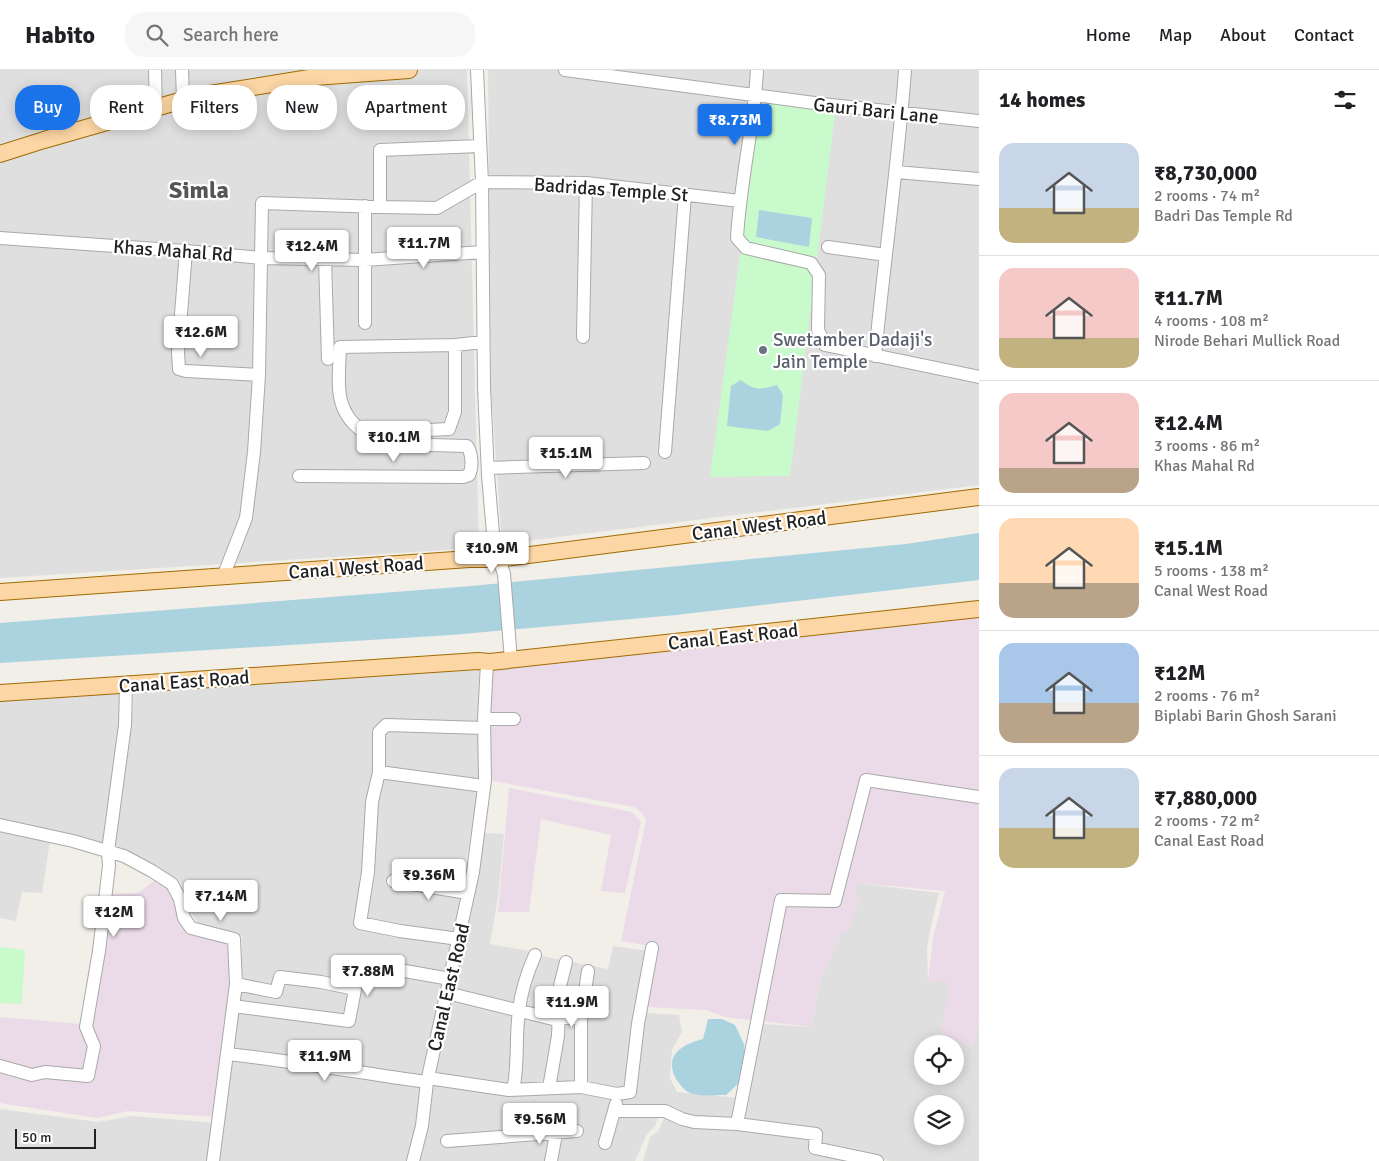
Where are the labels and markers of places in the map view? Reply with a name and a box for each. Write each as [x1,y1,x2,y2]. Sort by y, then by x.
pin: ₹8.73M [694,104,776,146]
pin: ₹11.7M [383,226,465,269]
pin: ₹12.4M [271,230,353,272]
pin: ₹12.6M [160,316,242,358]
place label: Swetamber Dadaji's Jain Temple [773,328,932,374]
marker: Swetamber Dadaji's Jain Temple [757,344,769,356]
pin: ₹10.1M [353,420,435,463]
pin: ₹15.1M [525,436,607,479]
pin: ₹10.9M [451,532,533,574]
pin: ₹9.36M [388,858,470,901]
pin: ₹7.14M [180,880,262,922]
pin: ₹12M [84,896,144,938]
pin: ₹7.88M [327,954,409,997]
pin: ₹11.9M [531,986,613,1028]
pin: ₹11.9M [284,1040,366,1082]
pin: ₹9.56M [499,1102,581,1145]

